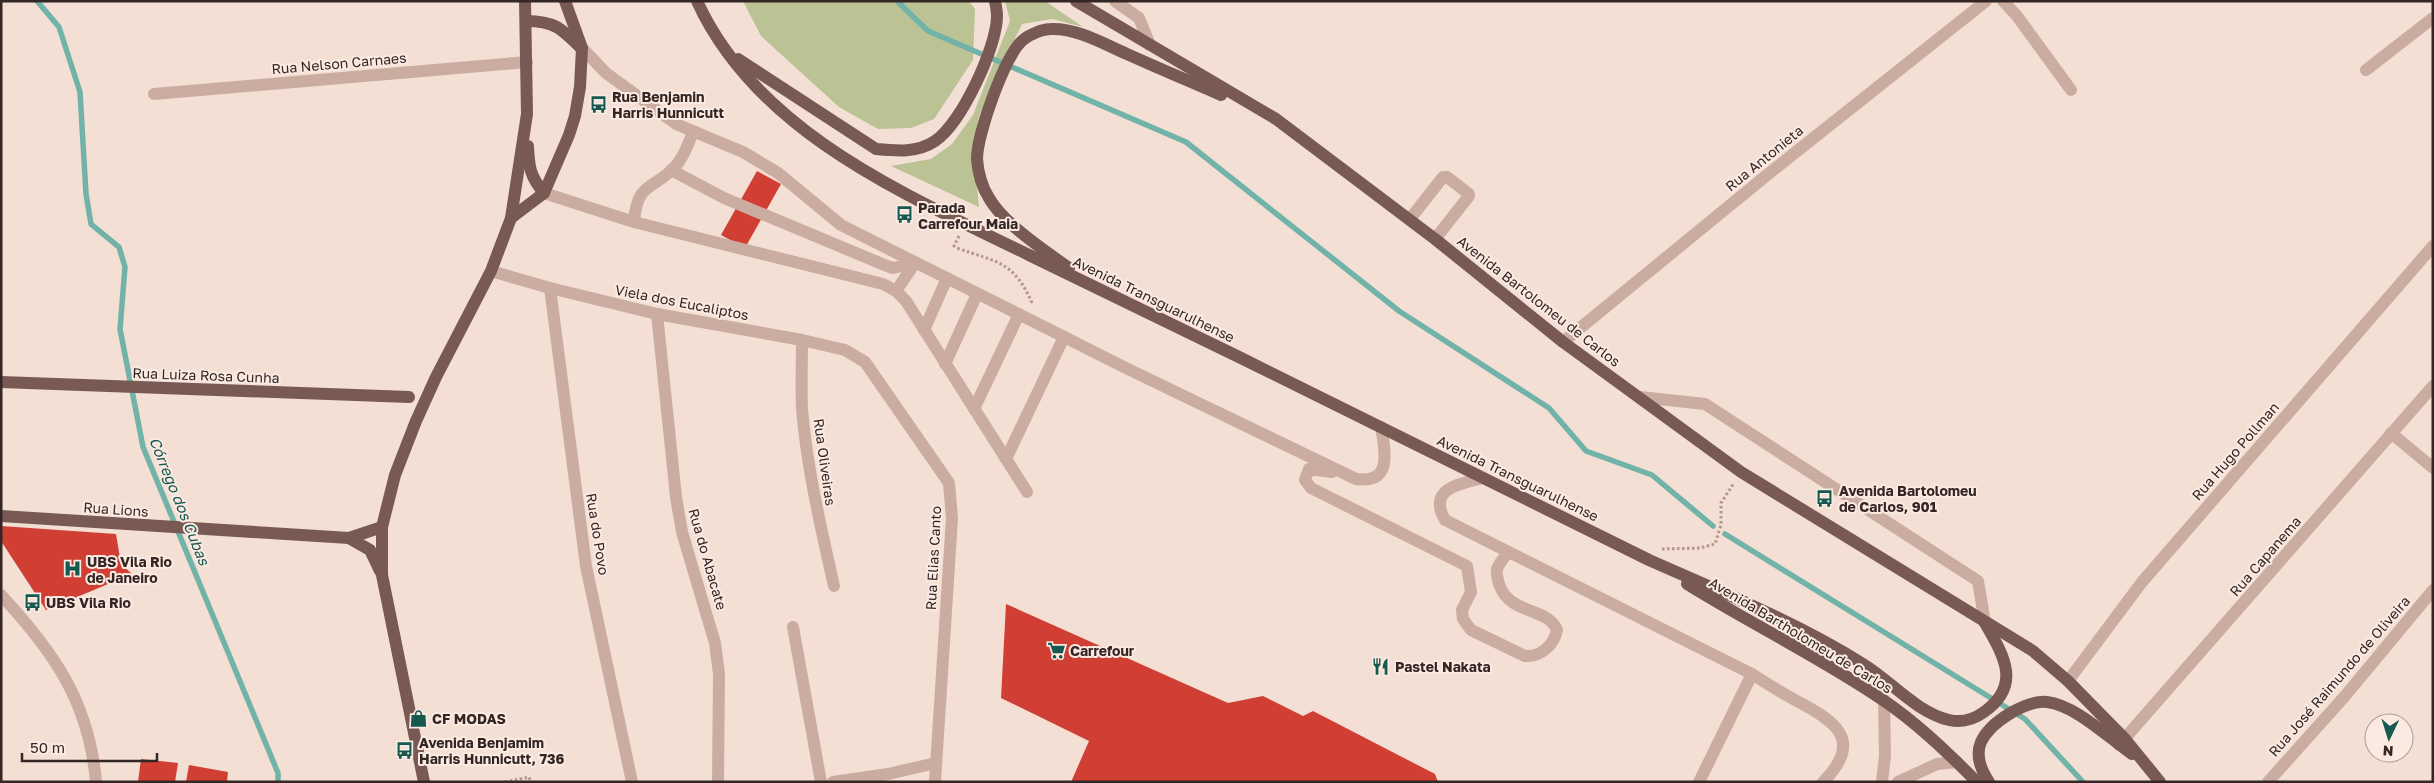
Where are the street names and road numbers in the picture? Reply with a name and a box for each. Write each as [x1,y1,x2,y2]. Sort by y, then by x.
street label: Rua Nelson Carnaes [271,49,407,77]
street label: Rua Antonieta [1722,122,1806,194]
street label: Avenida Bartolomeu de Carlos [1454,232,1624,370]
street label: Avenida Transguarulhense [1070,252,1238,346]
street label: Viela dos Eucaliptos [614,281,750,323]
street label: Rua Luiza Rosa Cunha [132,364,280,386]
street label: Rua Hugo Pollman [2188,399,2282,503]
street label: Rua Oliveiras [810,417,840,507]
street label: Avenida Transguarulhense [1434,431,1602,525]
street label: Rua do Povo [583,492,613,576]
street label: Rua Lions [83,498,149,520]
street label: Rua Elias Canto [922,505,944,611]
street label: Rua do Abacate [685,506,731,612]
street label: Rua Capanema [2226,513,2304,599]
street label: Avenida Bartholomeu de Carlos [1706,573,1896,697]
street label: Rua José Raimundo de Oliveira [2265,592,2413,760]

